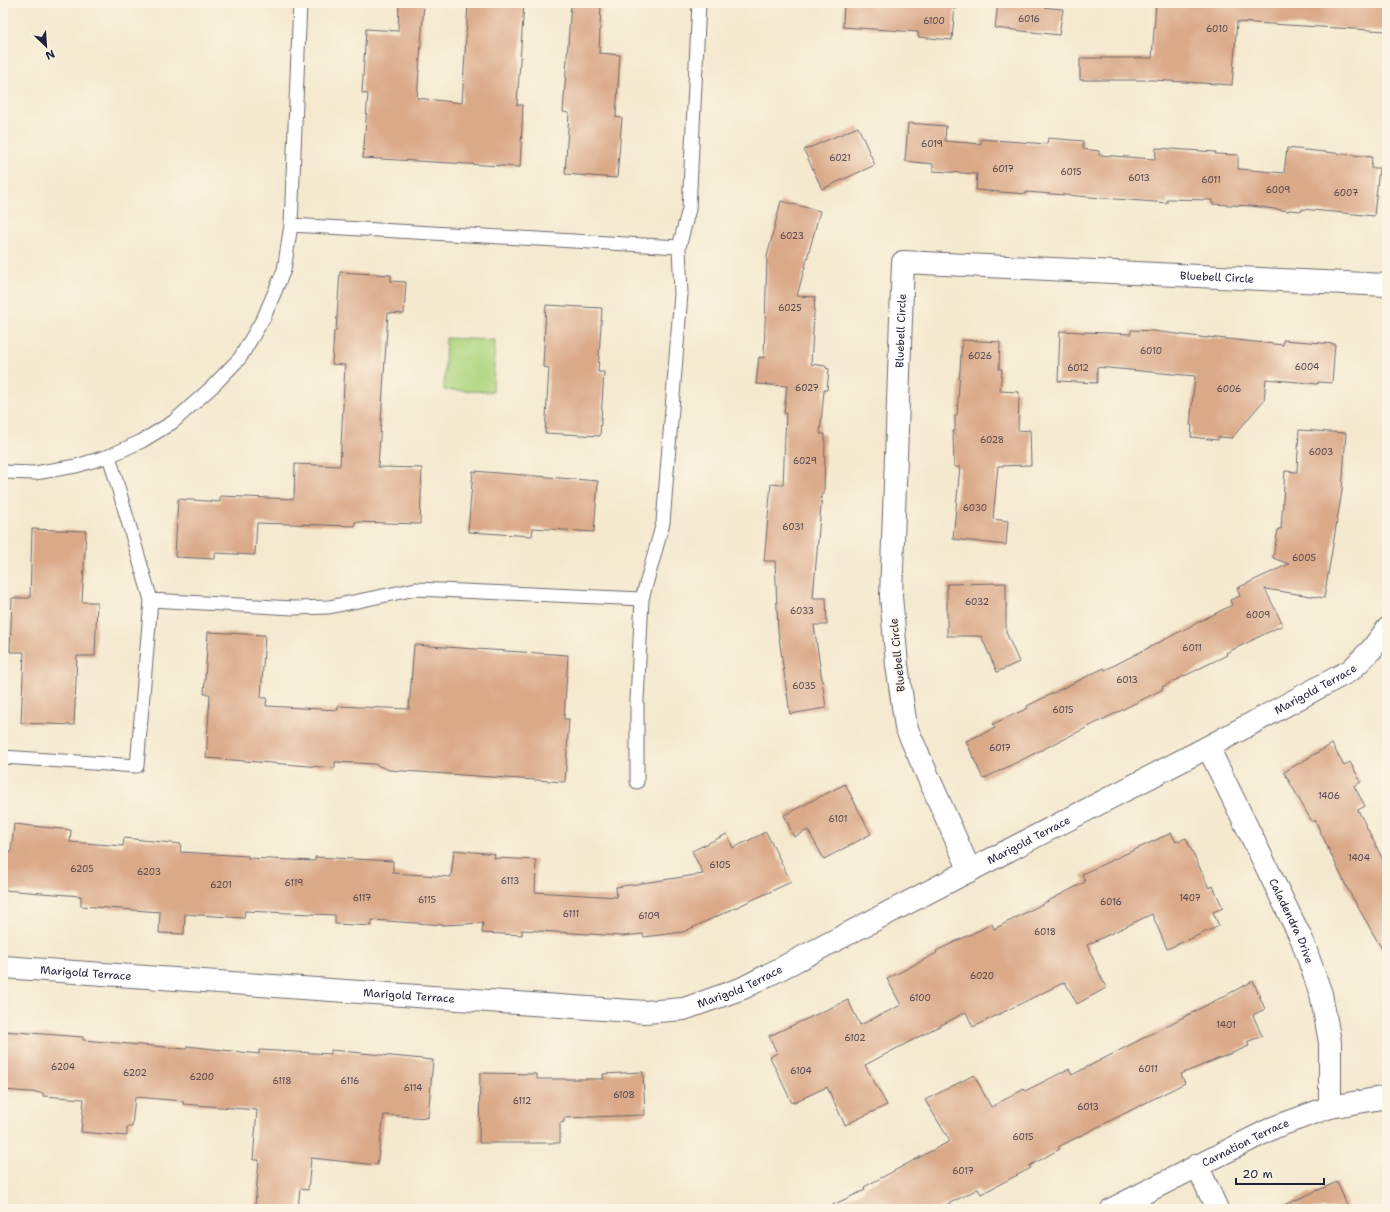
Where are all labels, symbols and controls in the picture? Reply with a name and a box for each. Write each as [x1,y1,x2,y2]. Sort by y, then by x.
house number: 6016 [1018,13,1040,25]
house number: 6100 [923,15,945,27]
house number: 6010 [1206,23,1228,35]
north arrow [26,26,66,66]
text: N [43,46,57,63]
house number: 6019 [921,138,943,150]
house number: 6021 [829,152,851,164]
house number: 6017 [992,163,1014,175]
house number: 6015 [1060,166,1082,178]
house number: 6013 [1128,172,1150,184]
house number: 6011 [1201,174,1221,186]
house number: 6009 [1266,184,1290,196]
house number: 6007 [1334,187,1358,199]
house number: 6023 [780,230,804,242]
street label: Bluebell Circle [1179,268,1254,287]
street label: Bluebell Circle [892,293,910,368]
house number: 6025 [778,302,802,314]
house number: 6010 [1140,345,1162,357]
house number: 6026 [968,350,992,362]
house number: 6004 [1295,361,1319,373]
house number: 6012 [1067,362,1089,374]
house number: 6027 [795,382,819,394]
house number: 6006 [1217,383,1241,395]
house number: 6028 [980,434,1004,446]
house number: 6003 [1309,446,1333,458]
house number: 6029 [793,455,817,467]
house number: 6030 [963,502,987,514]
house number: 6031 [782,521,804,533]
house number: 6005 [1292,552,1316,564]
house number: 6032 [965,596,989,608]
house number: 6033 [790,605,814,617]
house number: 6009 [1246,609,1270,621]
street label: Bluebell Circle [886,617,909,693]
house number: 6011 [1182,642,1202,654]
street label: Marigold Terrace [1272,661,1360,718]
house number: 6013 [1116,674,1138,686]
house number: 6035 [792,680,816,692]
house number: 6015 [1052,704,1074,716]
house number: 6017 [989,742,1011,754]
house number: 1406 [1318,790,1340,802]
house number: 6101 [829,813,847,825]
street label: Marigold Terrace [985,813,1073,868]
house number: 1404 [1348,852,1370,864]
house number: 6105 [710,859,730,871]
house number: 6205 [70,863,94,875]
house number: 6203 [137,866,161,878]
house number: 6113 [501,875,519,887]
street label: Caladendra Drive [1265,876,1317,966]
house number: 6119 [285,877,303,889]
house number: 6201 [210,879,232,891]
house number: 6117 [353,892,371,904]
house number: 1407 [1179,892,1201,904]
house number: 6115 [418,894,436,906]
house number: 6016 [1100,896,1122,908]
house number: 6111 [563,908,579,920]
house number: 6109 [638,910,660,922]
house number: 6018 [1034,926,1056,938]
street label: Marigold Terrace [695,962,785,1012]
street label: Marigold Terrace [40,963,132,984]
house number: 6020 [970,970,994,982]
street label: Marigold Terrace [363,985,455,1007]
house number: 6100 [909,992,931,1004]
house number: 1401 [1216,1019,1236,1031]
house number: 6102 [844,1032,866,1044]
house number: 6204 [51,1061,75,1073]
house number: 6011 [1138,1063,1158,1075]
house number: 6104 [790,1065,812,1077]
house number: 6202 [123,1067,147,1079]
house number: 6200 [190,1071,214,1083]
house number: 6118 [273,1075,292,1087]
house number: 6116 [341,1075,359,1087]
house number: 6114 [404,1082,422,1094]
house number: 6108 [613,1089,635,1101]
house number: 6112 [513,1095,531,1107]
house number: 6013 [1077,1101,1099,1113]
street label: Carnation Terrace [1199,1116,1291,1171]
house number: 6015 [1012,1131,1034,1143]
scale bar [1236,1160,1324,1186]
house number: 6017 [952,1165,974,1177]
text: 20 m [1242,1166,1273,1182]

